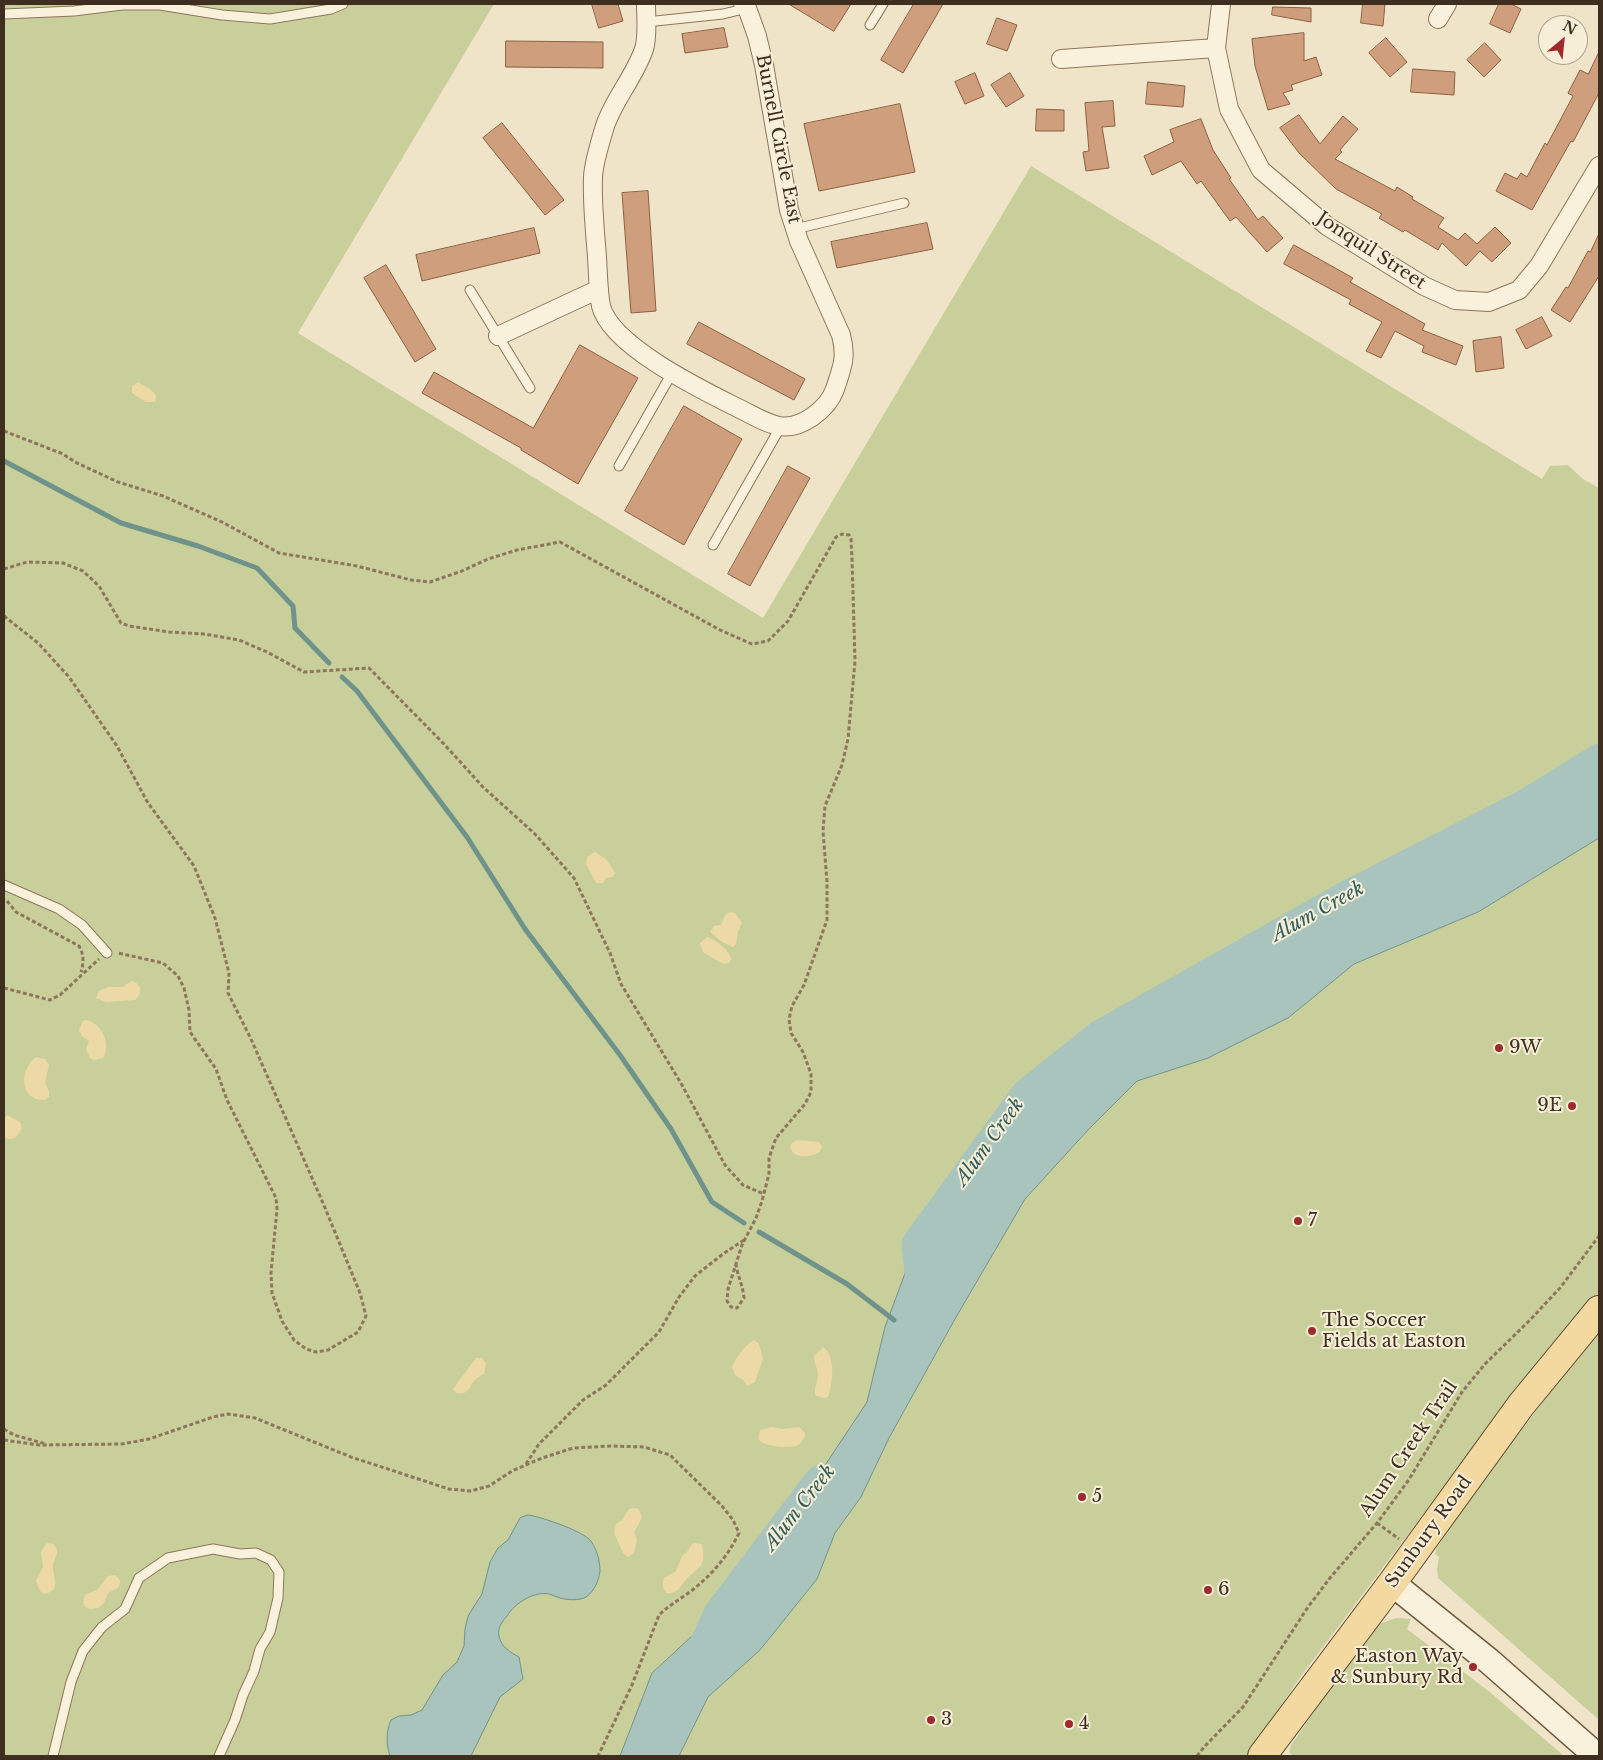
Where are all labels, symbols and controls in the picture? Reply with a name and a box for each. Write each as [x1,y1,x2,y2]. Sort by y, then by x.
north arrow [1538,15,1588,65]
text: N [1560,17,1580,39]
street label: Burnell Circle East [751,53,805,225]
street label: Jonquil Street [1312,208,1430,294]
water label: Alum Creek [1268,877,1368,947]
place label: 9W [1509,1037,1542,1059]
marker: 9W [1493,1042,1505,1054]
water label: Alum Creek [951,1094,1029,1190]
place label: 9E [1537,1095,1562,1117]
marker: 9E [1566,1100,1578,1112]
place label: 7 [1308,1210,1317,1232]
marker: 7 [1292,1215,1304,1227]
place label: The Soccer Fields at Easton [1322,1310,1466,1352]
marker: The Soccer Fields at Easton [1306,1325,1318,1337]
street label: Alum Creek Trail [1355,1377,1463,1521]
water label: Alum Creek [760,1461,840,1555]
street label: Sunbury Road [1381,1472,1477,1592]
place label: 5 [1092,1486,1102,1508]
marker: 5 [1076,1491,1088,1503]
place label: 6 [1218,1579,1230,1601]
marker: 6 [1202,1584,1214,1596]
place label: Easton Way & Sunbury Rd [1331,1646,1463,1688]
marker: Easton Way & Sunbury Rd [1467,1661,1479,1673]
place label: 3 [941,1709,952,1731]
place label: 4 [1079,1713,1090,1735]
marker: 3 [925,1714,937,1726]
marker: 4 [1063,1718,1075,1730]

